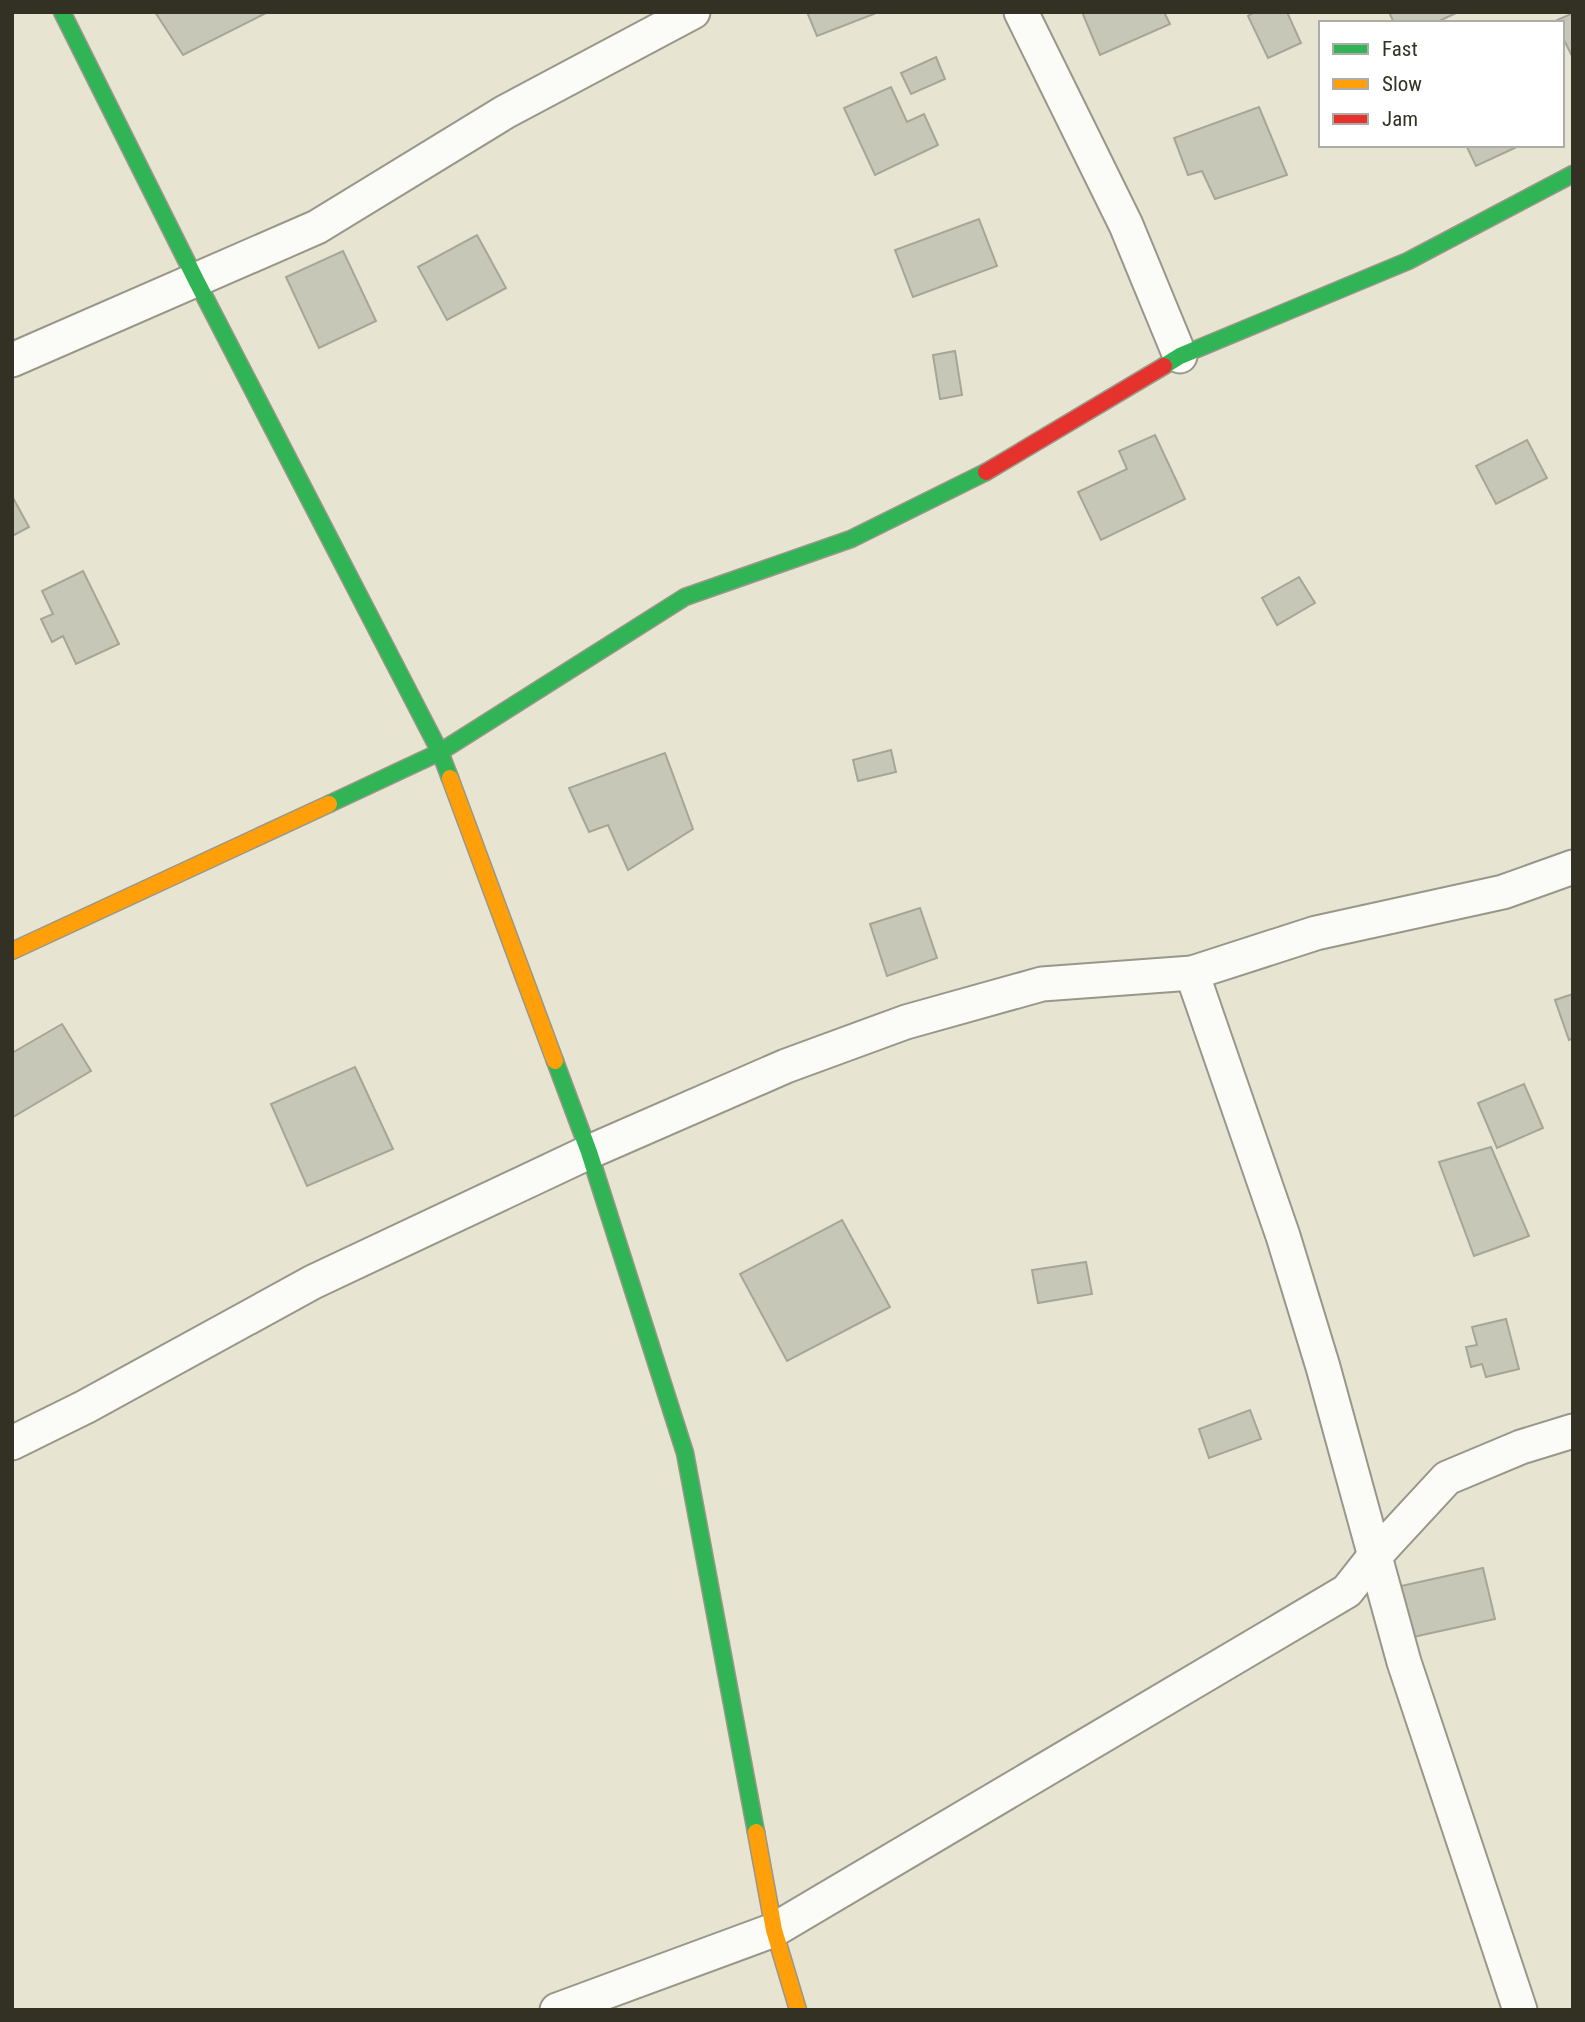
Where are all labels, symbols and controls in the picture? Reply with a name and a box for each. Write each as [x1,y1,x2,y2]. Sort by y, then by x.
legend [1319,21,1564,147]
text: Fast [1382,37,1418,61]
text: Slow [1382,72,1422,96]
text: Jam [1382,107,1418,131]

